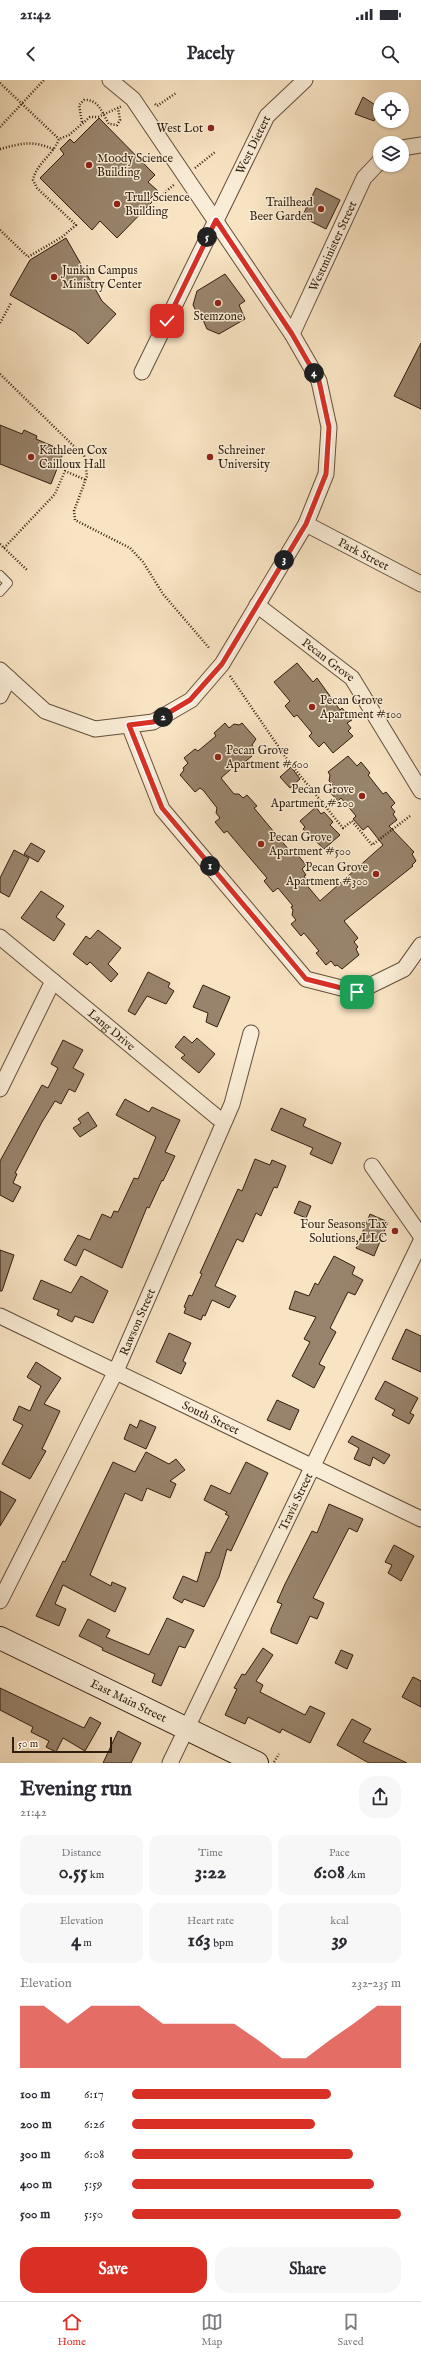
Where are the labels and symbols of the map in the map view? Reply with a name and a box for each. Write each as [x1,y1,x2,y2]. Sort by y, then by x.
street label: West Dietert [233,113,274,177]
place label: West Lot [156,121,203,136]
marker: West Lot [206,123,216,133]
place label: Moody Science Building [97,151,173,180]
marker: Moody Science Building [84,160,94,170]
place label: Trull Science Building [125,190,190,219]
place label: Trailhead Beer Garden [250,195,314,224]
marker: Trull Science Building [112,199,122,209]
street label: Westminister Street [306,199,360,294]
marker: Trailhead Beer Garden [316,204,326,214]
pin: 5 [197,227,217,247]
place label: Junkin Campus Ministry Center [60,263,142,292]
marker: Junkin Campus Ministry Center [49,272,59,282]
marker: Stemzone [213,298,223,308]
pin [150,304,184,338]
place label: Stemzone [194,309,243,324]
pin: 4 [304,363,324,383]
place label: Kathleen Cox Cailloux Hall [39,443,108,472]
place label: Schreiner University [218,443,270,472]
marker: Kathleen Cox Cailloux Hall [26,452,36,462]
marker: Schreiner University [205,452,215,462]
street label: Park Street [335,535,391,574]
pin: 3 [274,550,294,570]
street label: Pecan Grove [299,635,358,686]
place label: Pecan Grove Apartment #100 [319,693,402,723]
marker: Pecan Grove Apartment #100 [307,702,317,712]
pin: 2 [153,707,173,727]
place label: Pecan Grove Apartment #600 [225,743,309,773]
marker: Pecan Grove Apartment #600 [213,752,223,762]
place label: Pecan Grove Apartment #200 [270,782,354,812]
marker: Pecan Grove Apartment #200 [357,791,367,801]
place label: Pecan Grove Apartment #500 [268,830,351,860]
marker: Pecan Grove Apartment #500 [256,839,266,849]
pin: 1 [200,856,220,876]
place label: Pecan Grove Apartment #300 [285,860,368,890]
marker: Pecan Grove Apartment #300 [371,869,381,879]
pin [340,975,374,1009]
street label: Lang Drive [84,1006,138,1054]
place label: Four Seasons Tax Solutions, LLC [300,1217,387,1246]
marker: Four Seasons Tax Solutions, LLC [390,1226,400,1236]
street label: Rawson Street [117,1286,159,1358]
street label: South Street [179,1398,242,1438]
street label: Travis Street [276,1470,316,1533]
street label: East Main Street [88,1676,169,1726]
scale bar [12,1735,112,1754]

